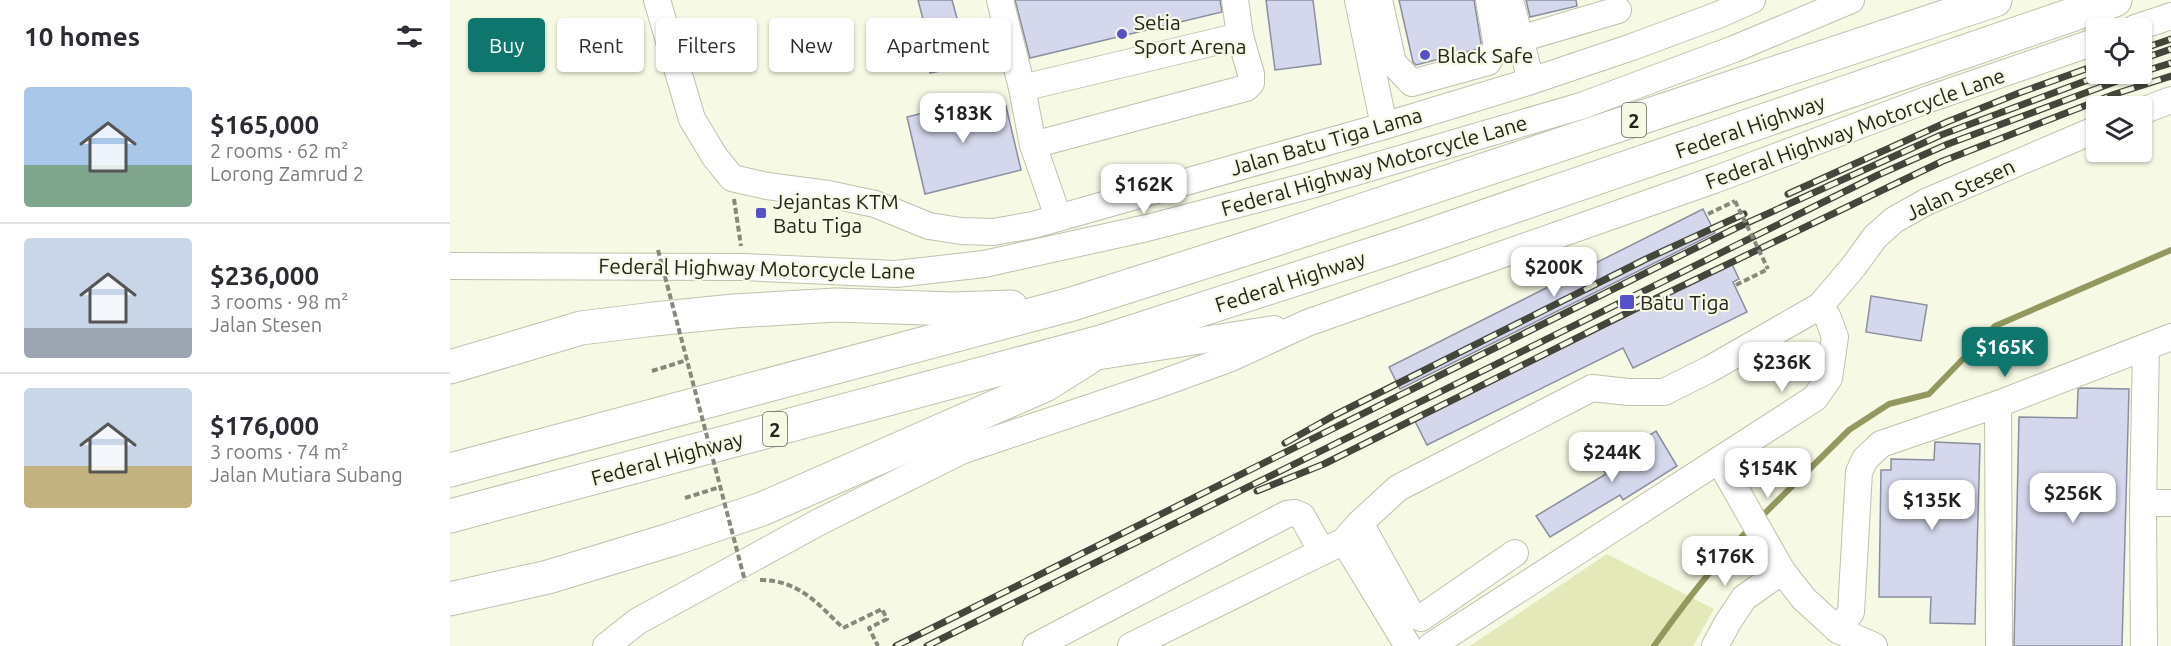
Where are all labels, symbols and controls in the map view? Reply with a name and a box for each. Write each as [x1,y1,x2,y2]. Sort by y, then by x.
place label: Setia Sport Arena [1134,10,1247,58]
chip: Buy [468,18,545,72]
chip: Rent [557,18,644,72]
chip: Filters [656,18,757,72]
chip: New [769,18,854,72]
chip: Apartment [866,18,1011,72]
map controls [2086,18,2152,162]
button: locate [2086,18,2152,84]
icon: filters [393,20,426,53]
text: 10 homes [24,22,140,51]
marker: Setia Sport Arena [1115,27,1129,41]
place label: Black Safe [1437,43,1533,67]
marker: Black Safe [1418,48,1432,62]
street label: Federal Highway Motorcycle Lane [1702,62,2008,194]
street label: Federal Highway [1672,89,1828,163]
pin: $183K [921,93,1005,144]
button: layers [2086,96,2152,162]
text: $183K [934,101,992,124]
street label: Jalan Batu Tiga Lama [1227,102,1425,180]
road number: 2 [1622,103,1646,137]
text: $165,000 [210,110,319,139]
street label: Federal Highway Motorcycle Lane [1218,110,1530,220]
icon: home [72,111,144,183]
text: 2 rooms · 62 m² [210,139,348,162]
street label: Jalan Stesen [1902,153,2018,225]
text: Lorong Zamrud 2 [210,162,364,185]
pin: $162K [1102,164,1186,215]
text: $162K [1115,172,1173,195]
place label: Jejantas KTM Batu Tiga [773,189,899,237]
marker: Jejantas KTM Batu Tiga [754,206,768,220]
street label: Federal Highway [1212,245,1368,317]
pin: $200K [1512,247,1596,298]
street label: Federal Highway Motorcycle Lane [598,253,916,283]
text: $200K [1525,255,1583,278]
text: $236,000 [210,261,319,290]
icon: home [72,262,144,334]
text: 3 rooms · 98 m² [210,290,348,313]
place label: Batu Tiga [1640,290,1729,314]
marker: Batu Tiga [1618,293,1636,311]
text: Jalan Stesen [210,313,322,336]
pin: $165K [1963,327,2047,378]
text: $165K [1976,335,2034,358]
pin: $236K [1740,342,1824,393]
text: $236K [1753,350,1811,373]
text: $176,000 [210,411,319,440]
icon: home [72,412,144,484]
road number: 2 [763,412,787,446]
street label: Federal Highway [588,426,746,490]
pin: $244K [1570,432,1654,483]
text: 3 rooms · 74 m² [210,440,348,463]
text: $244K [1583,440,1641,463]
pin: $154K [1726,448,1810,499]
text: $154K [1739,456,1797,479]
text: Jalan Mutiara Subang [210,463,403,486]
pin: $256K [2031,473,2115,524]
pin: $135K [1890,480,1974,531]
text: $256K [2044,481,2102,504]
text: $135K [1903,488,1961,511]
pin: $176K [1683,536,1767,587]
text: $176K [1696,544,1754,567]

